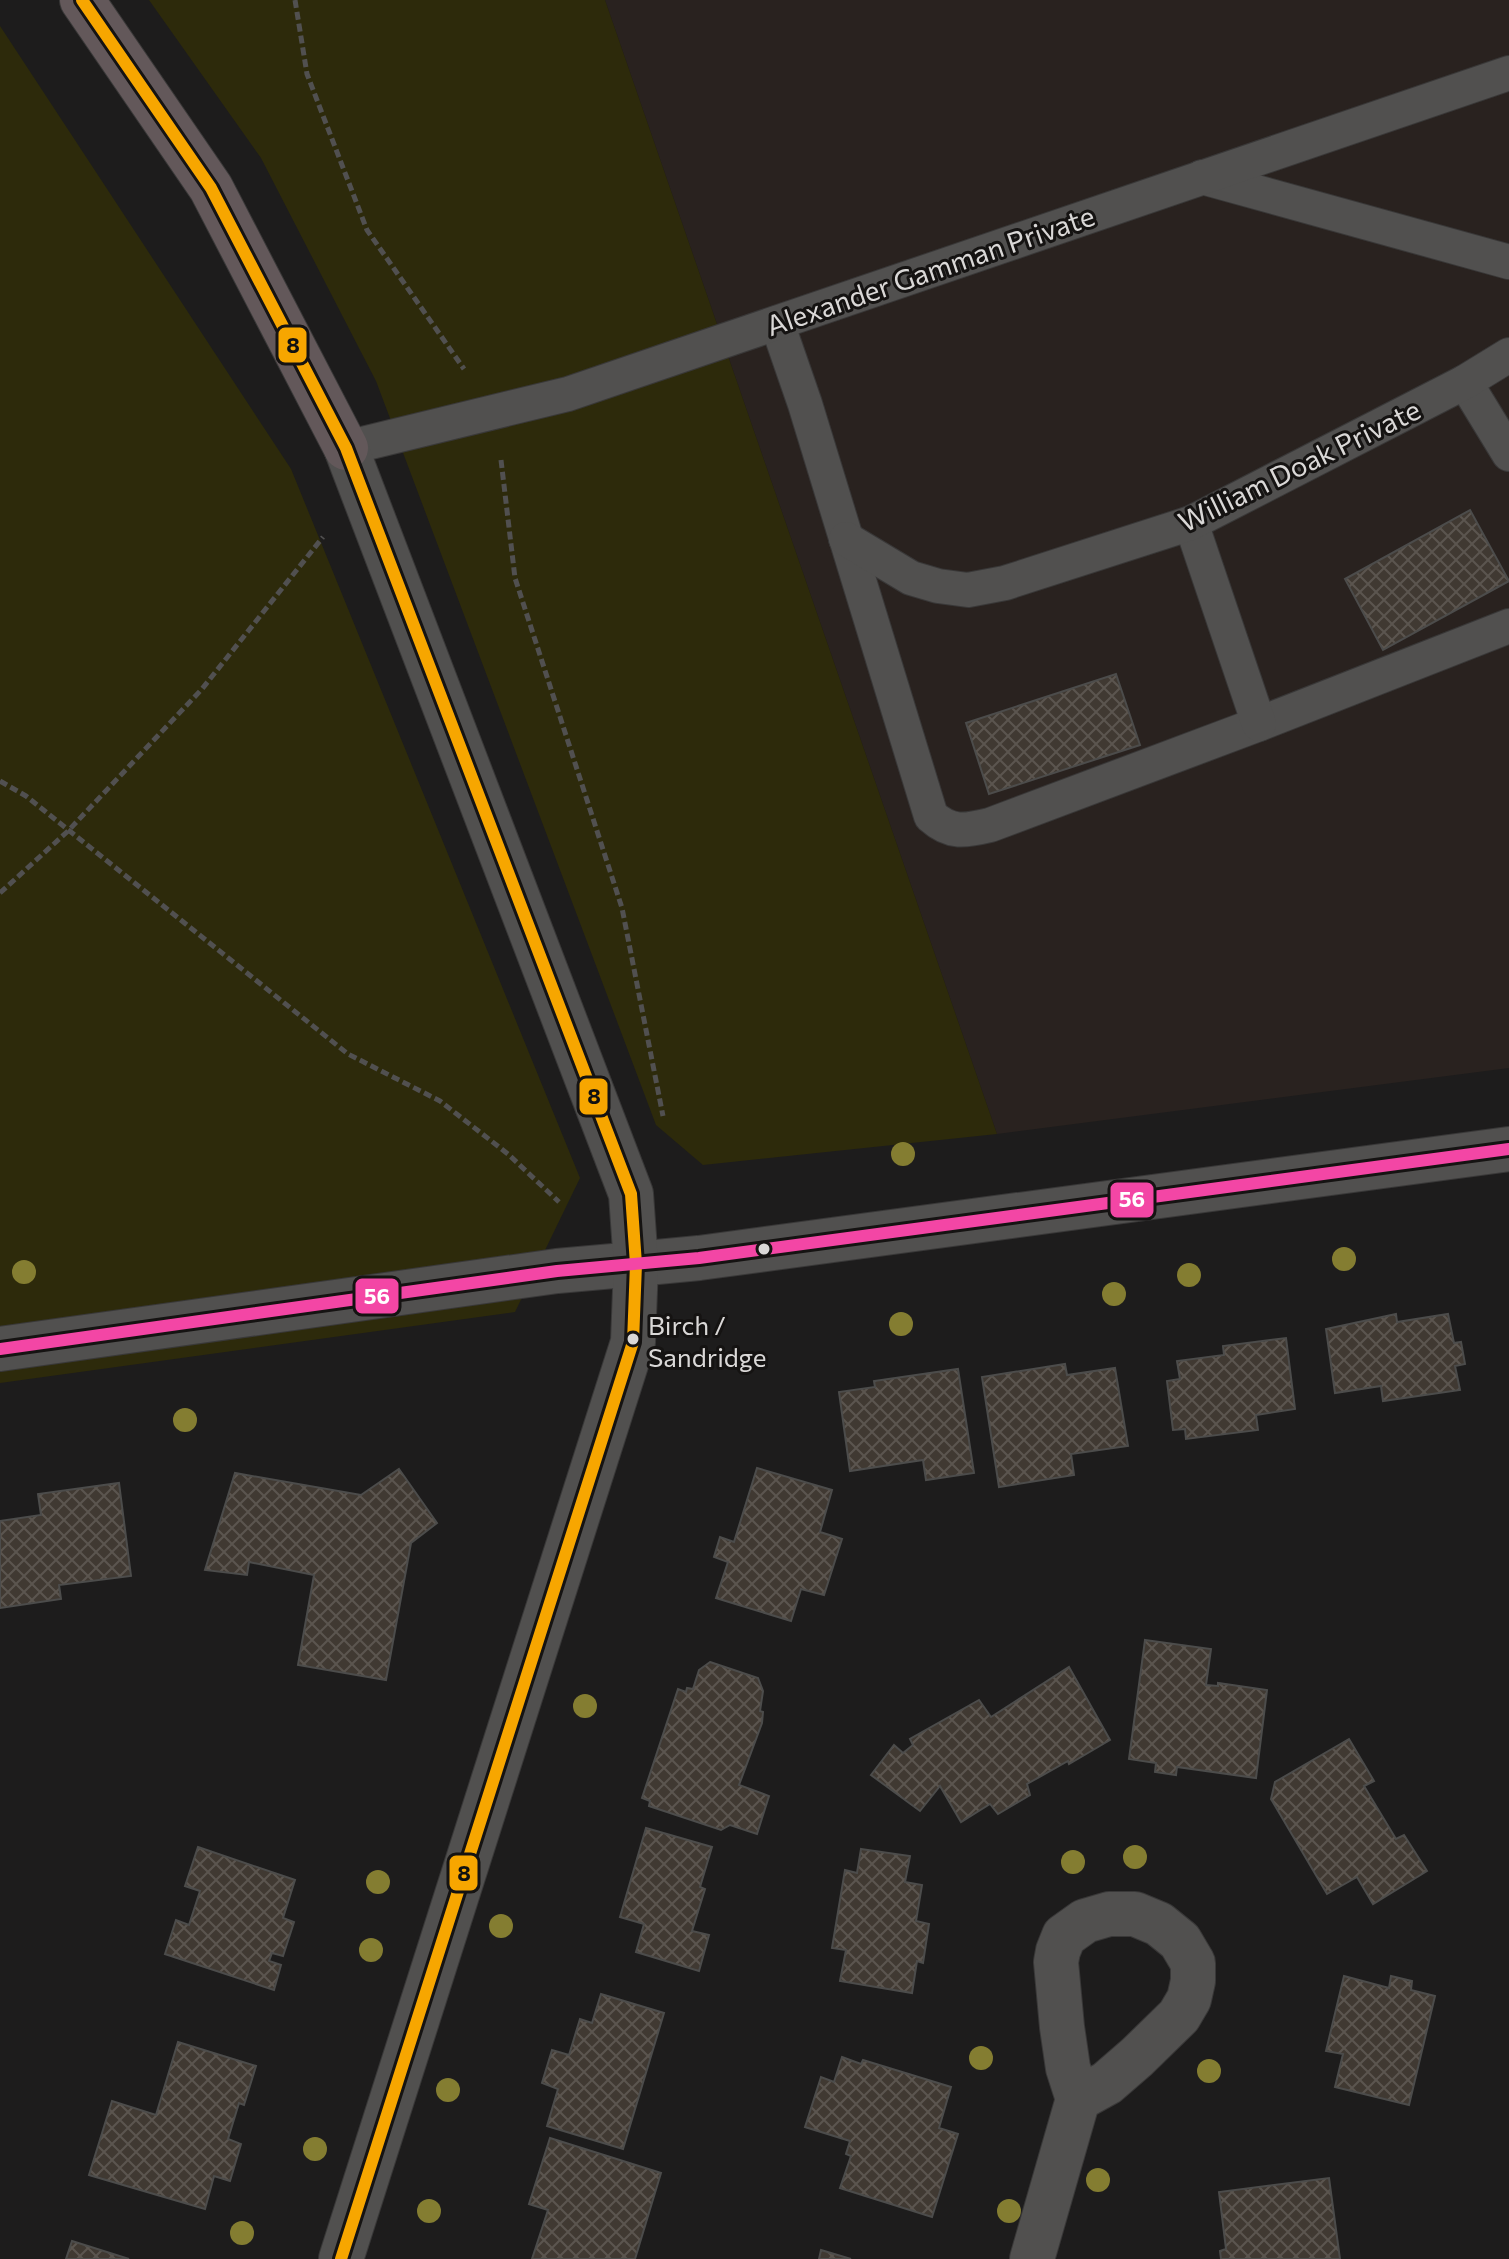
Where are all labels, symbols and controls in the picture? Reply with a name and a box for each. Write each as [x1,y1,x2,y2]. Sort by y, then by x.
street label: Alexander Gamman Private [761,198,1099,342]
line badge: 8 [277,326,308,364]
text: 8 [286,331,300,358]
street label: William Doak Private [1173,392,1425,538]
line badge: 8 [578,1077,609,1116]
text: 8 [587,1082,601,1109]
line badge: 56 [1109,1181,1155,1219]
text: 56 [1119,1185,1145,1212]
unlabelled marker [756,1241,772,1257]
line badge: 56 [354,1277,400,1315]
text: 56 [364,1282,390,1309]
place label: Birch / Sandridge [648,1309,766,1372]
marker: Birch / Sandridge [625,1331,641,1347]
line badge: 8 [448,1854,479,1892]
text: 8 [457,1859,471,1886]

